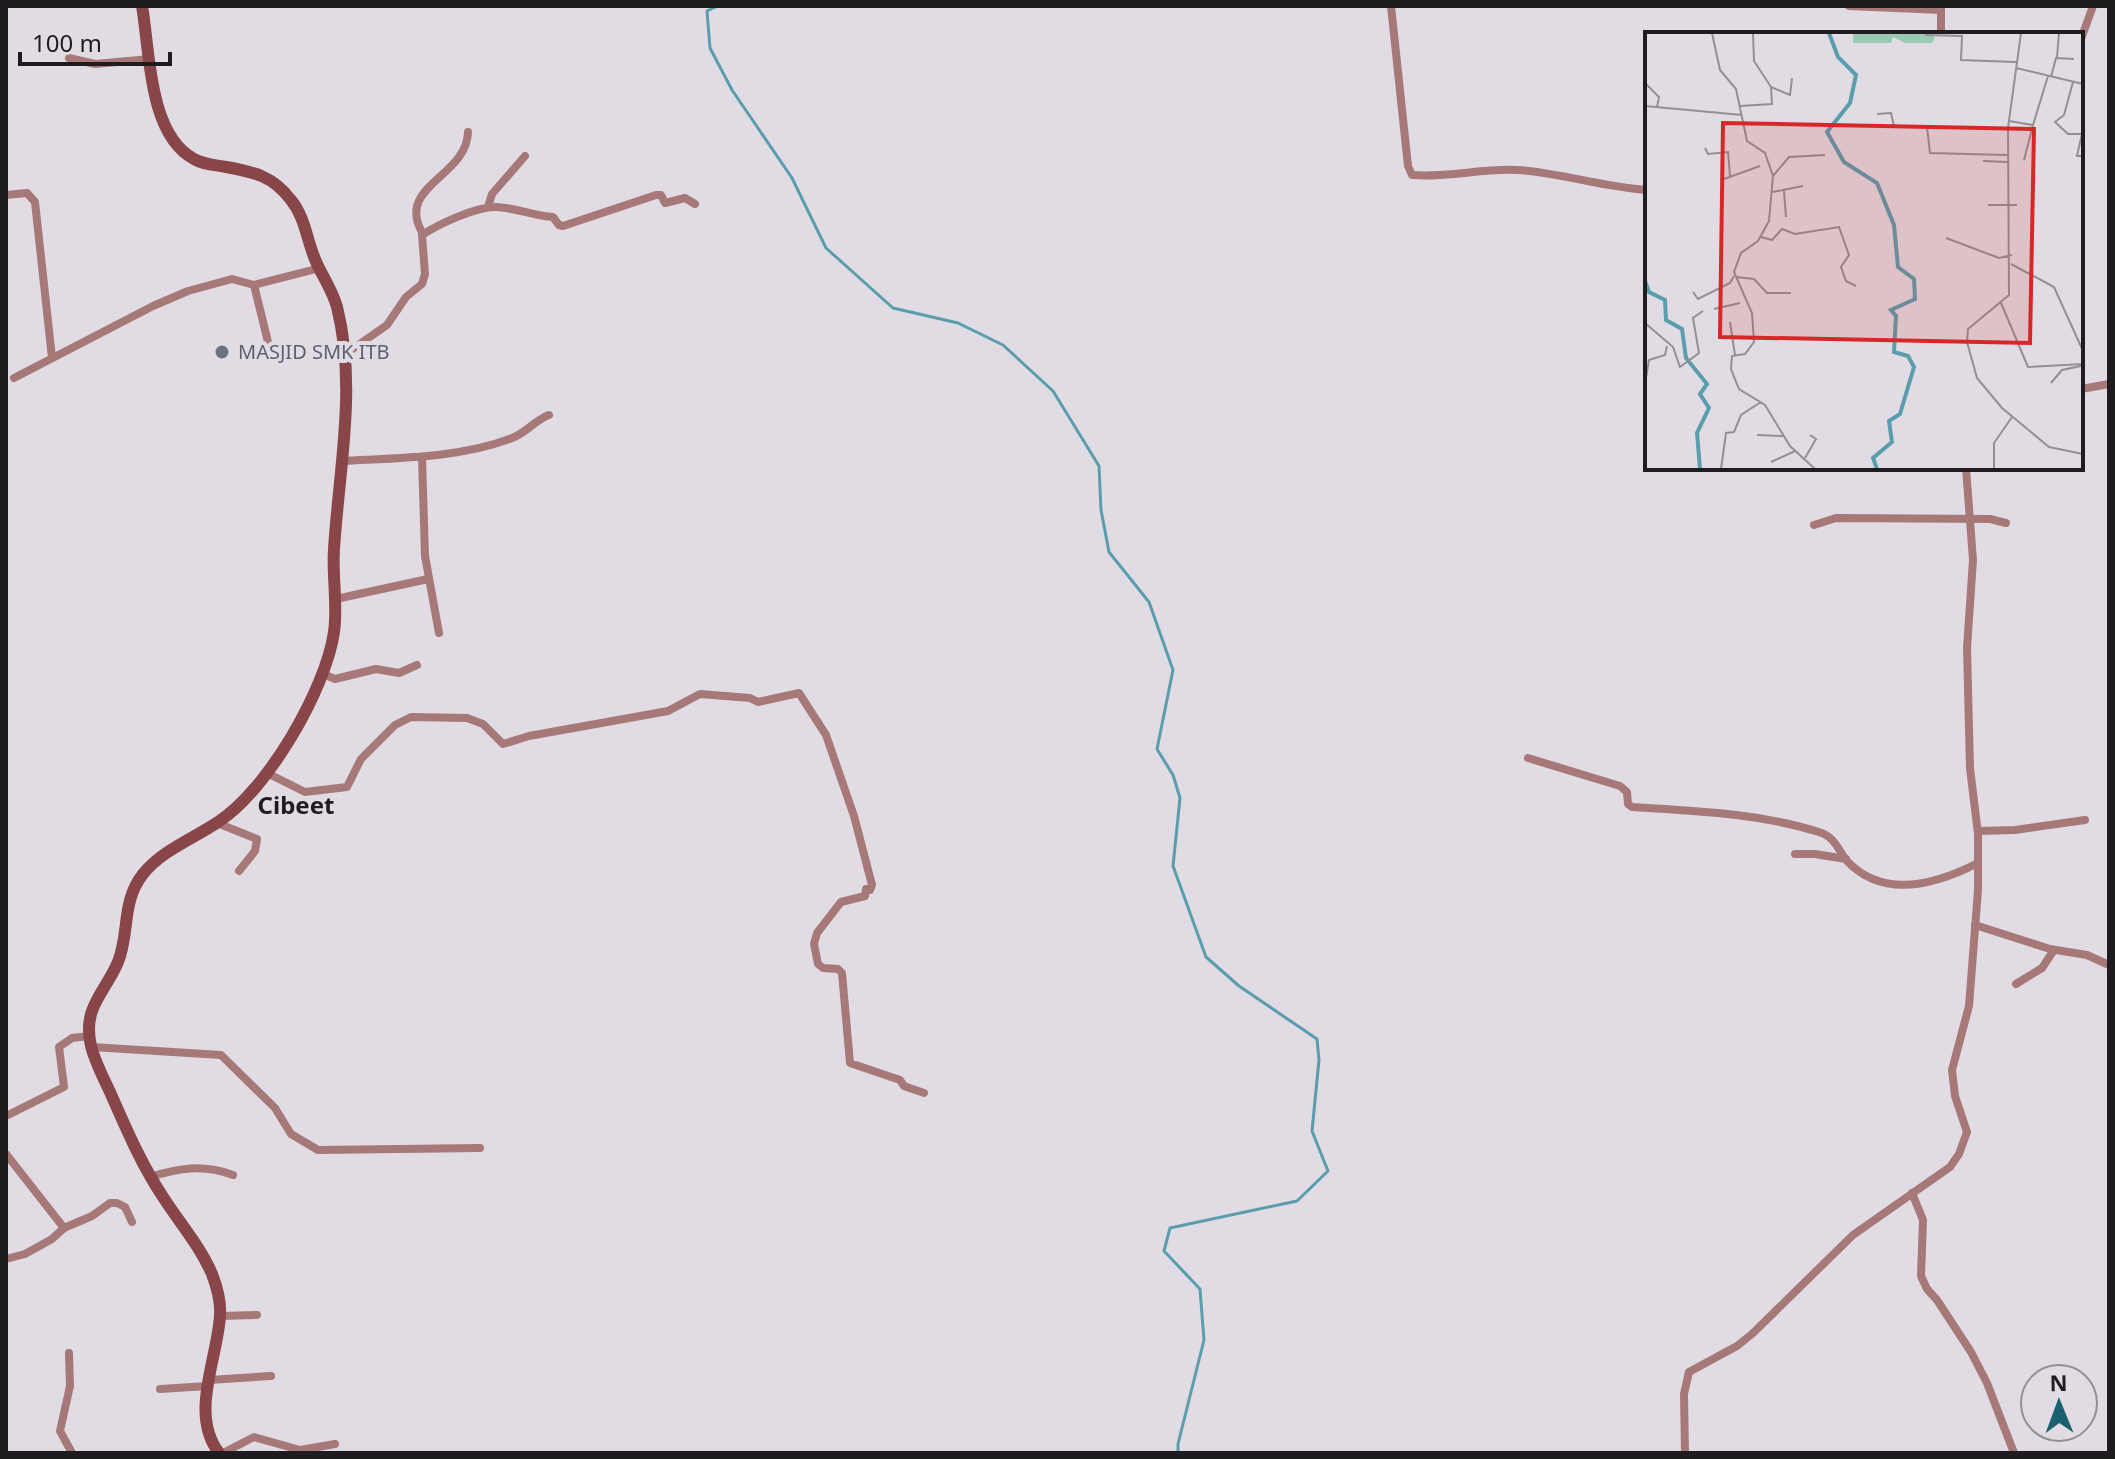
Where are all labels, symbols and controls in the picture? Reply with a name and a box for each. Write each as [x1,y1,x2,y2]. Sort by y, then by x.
scale bar [20,16,170,66]
text: 100 m [32,26,102,59]
inset map [1645,32,2083,470]
place label: MASJID SMK ITB [238,338,390,365]
marker: MASJID SMK ITB [213,343,231,361]
district label: Cibeet [258,788,334,821]
north arrow [2019,1363,2099,1443]
text: N [2049,1367,2068,1397]

